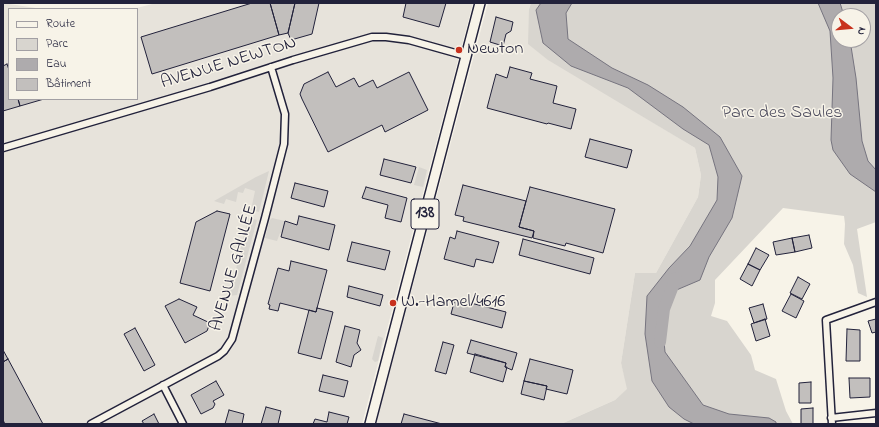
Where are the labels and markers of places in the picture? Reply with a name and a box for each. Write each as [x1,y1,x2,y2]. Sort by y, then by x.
place label: Newton [467,39,523,61]
marker: Newton [454,45,464,55]
place label: W.-Hamel/4616 [401,292,505,314]
marker: W.-Hamel/4616 [388,298,398,308]

